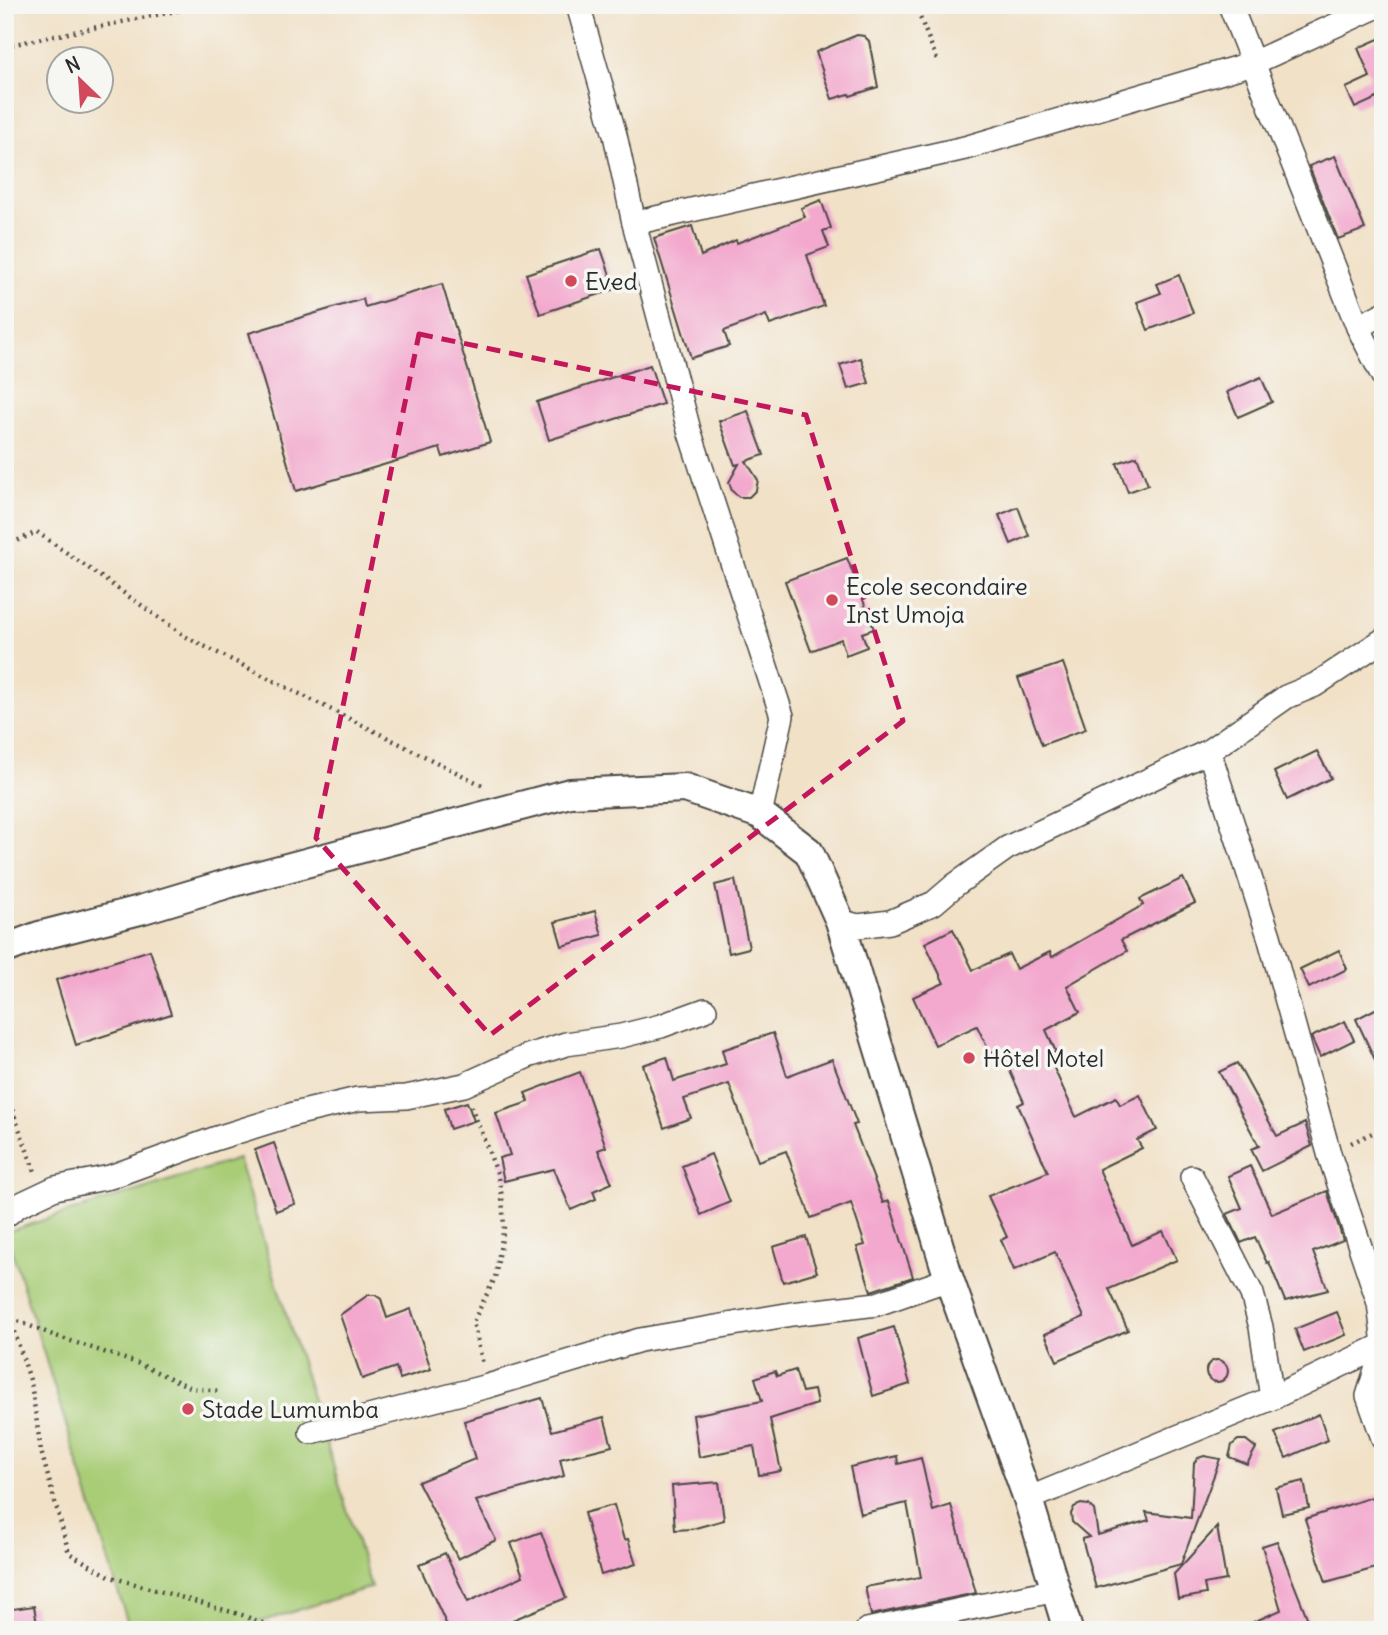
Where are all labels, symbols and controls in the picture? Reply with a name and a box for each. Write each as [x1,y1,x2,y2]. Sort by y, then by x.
north arrow [46,46,116,116]
text: N [62,51,84,78]
place label: Eved [585,266,638,296]
marker: Eved [563,273,579,289]
place label: Ecole secondaire Inst Umoja [846,571,1028,629]
marker: Ecole secondaire Inst Umoja [824,592,840,608]
place label: Hôtel Motel [983,1043,1104,1073]
marker: Hôtel Motel [961,1050,977,1066]
place label: Stade Lumumba [202,1394,379,1424]
marker: Stade Lumumba [180,1401,196,1417]

